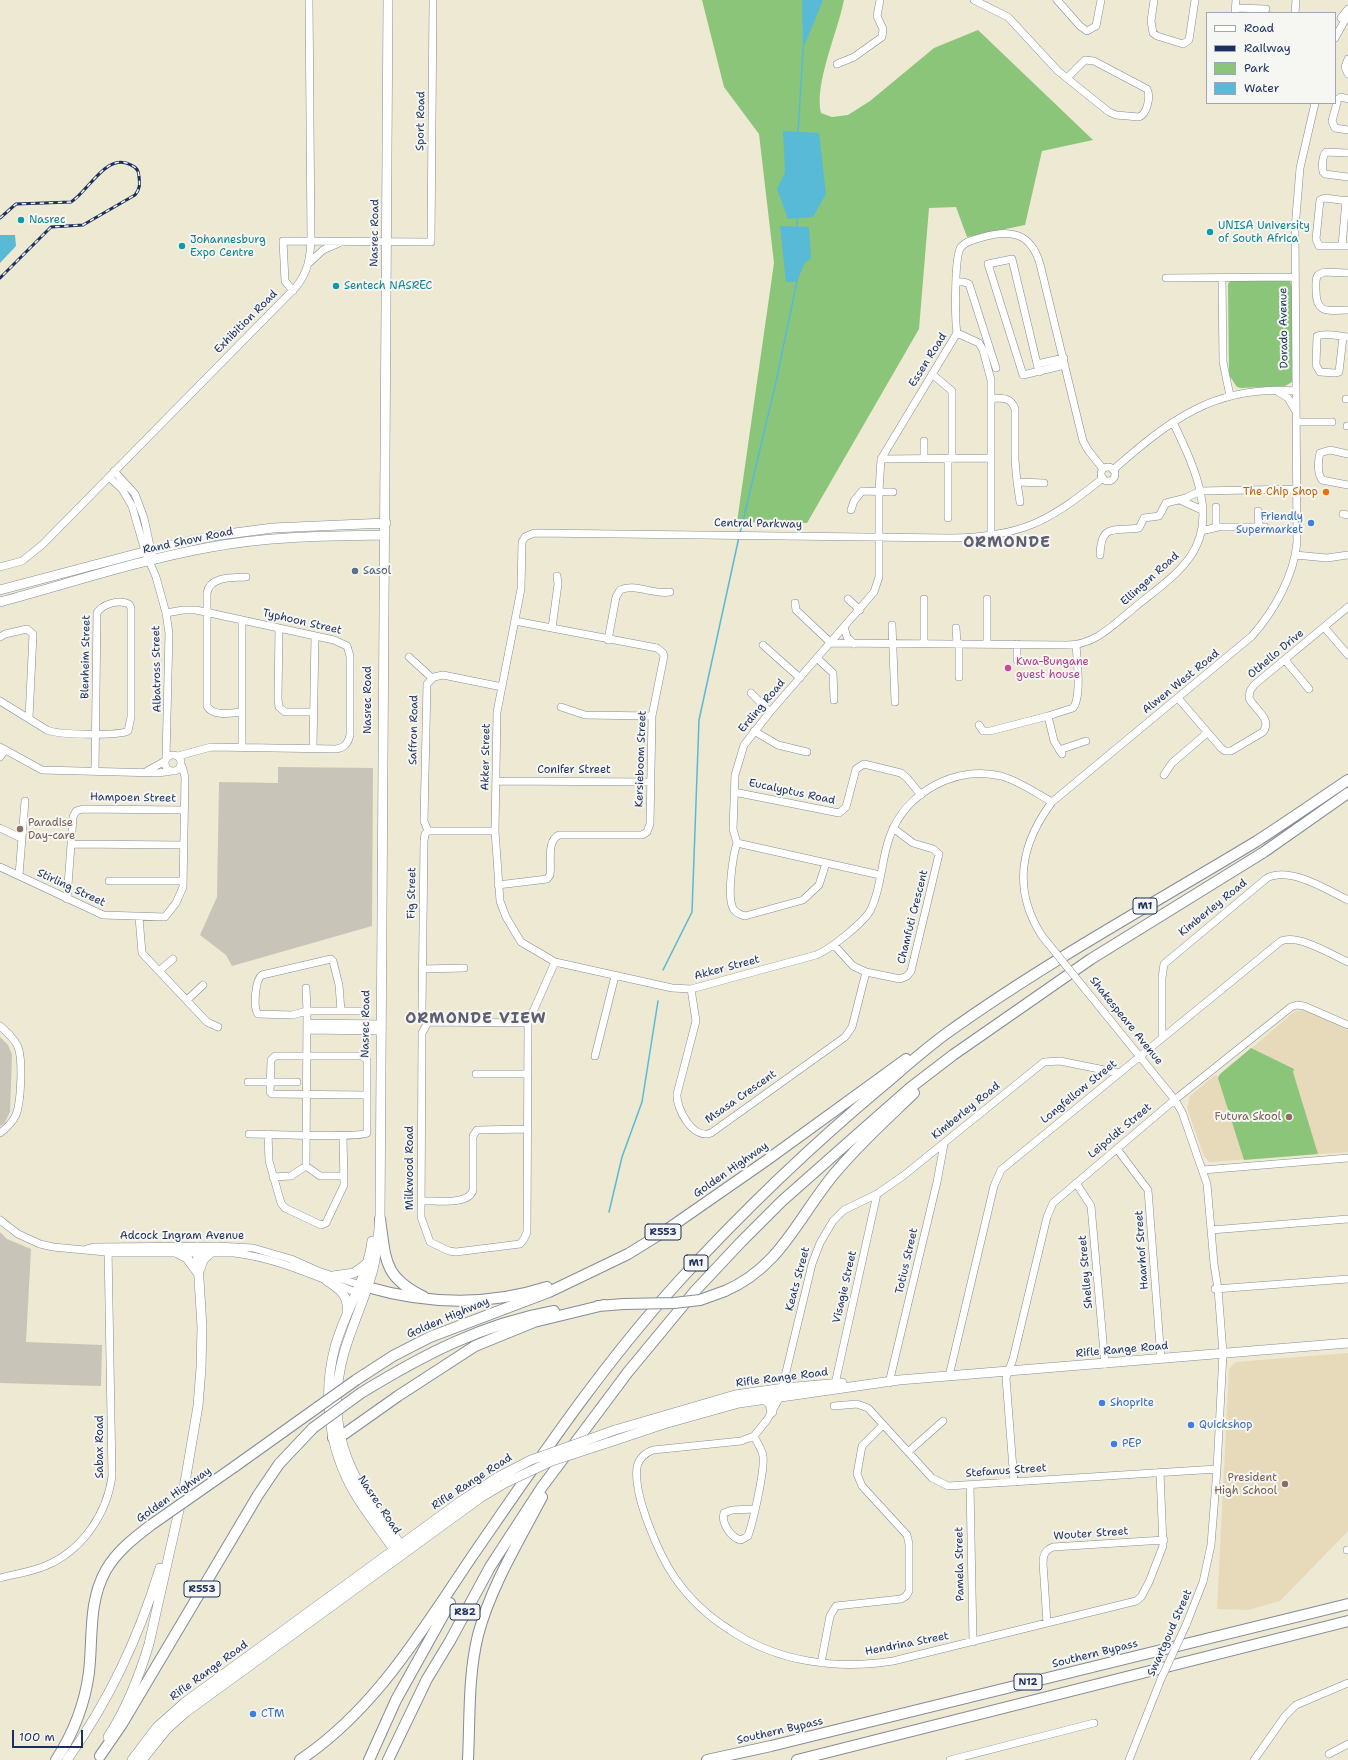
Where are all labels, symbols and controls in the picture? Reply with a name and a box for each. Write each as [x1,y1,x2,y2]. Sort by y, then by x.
legend [1206,12,1336,104]
text: Road [1244,20,1274,36]
text: Railway [1244,40,1291,56]
text: Park [1244,60,1270,76]
text: Water [1244,80,1279,96]
street label: Sport Road [414,91,428,151]
street label: Nasrec Road [368,199,382,267]
place label: Nasrec [29,213,66,227]
marker: Nasrec [16,215,26,225]
place label: UNISA University of South Africa [1218,219,1310,245]
marker: UNISA University of South Africa [1205,227,1215,237]
place label: Johannesburg Expo Centre [190,233,266,259]
marker: Johannesburg Expo Centre [177,241,187,251]
place label: Sentech NASREC [344,279,432,293]
marker: Sentech NASREC [331,281,341,291]
street label: Dorado Avenue [1277,287,1291,369]
street label: Exhibition Road [212,288,280,356]
street label: Essen Road [906,330,950,390]
place label: The Chip Shop [1243,485,1318,499]
marker: The Chip Shop [1321,487,1331,497]
place label: Friendly Supermarket [1236,510,1303,536]
street label: Central Parkway [714,517,802,531]
marker: Friendly Supermarket [1306,518,1316,528]
street label: Rand Show Road [142,525,234,557]
district label: ORMONDE [963,534,1051,552]
street label: Ellingen Road [1118,549,1182,609]
place label: Sasol [363,564,391,578]
marker: Sasol [350,566,360,576]
street label: Typhoon Street [261,606,343,638]
street label: Blenheim Street [79,615,93,699]
street label: Albatross Street [150,625,164,713]
street label: Othello Drive [1245,627,1307,681]
street label: Alwen West Road [1140,647,1222,717]
place label: Kwa-Bungane guest house [1016,655,1089,681]
marker: Kwa-Bungane guest house [1003,663,1013,673]
street label: Nasrec Road [361,666,375,734]
street label: Erding Road [736,677,788,735]
street label: Saffron Road [407,695,421,765]
street label: Kersieboom Street [633,710,649,808]
street label: Akker Street [479,723,493,791]
street label: Conifer Street [537,763,611,777]
street label: Eucalyptus Road [748,776,836,808]
street label: Hampoen Street [90,791,176,805]
place label: Paradise Day-care [28,816,75,842]
marker: Paradise Day-care [15,824,25,834]
street label: Stirling Street [35,866,107,910]
street label: Fig Street [405,867,419,919]
street label: Chamfuti Crescent [895,869,931,965]
street label: Kimberley Road [1176,877,1250,939]
road number: M1 [1133,898,1157,914]
street label: Akker Street [693,953,761,983]
street label: Shakespeare Avenue [1086,974,1166,1068]
street label: Nasrec Road [359,990,373,1058]
district label: ORMONDE VIEW [405,1010,547,1028]
street label: Longfellow Street [1038,1057,1120,1127]
street label: Msasa Crescent [703,1068,779,1126]
street label: Kimberley Road [929,1080,1003,1142]
street label: Leipoldt Street [1086,1101,1154,1161]
place label: Futura Skool [1215,1110,1281,1124]
marker: Futura Skool [1284,1112,1294,1122]
street label: Milkwood Road [403,1126,417,1210]
street label: Golden Highway [691,1139,771,1201]
street label: Haarhof Street [1133,1210,1151,1290]
road number: R553 [645,1224,681,1240]
street label: Totius Street [893,1227,921,1295]
street label: Adcock Ingram Avenue [120,1229,244,1243]
street label: Shelley Street [1076,1235,1096,1309]
street label: Keats Street [783,1245,813,1313]
street label: Visagie Street [830,1249,860,1325]
road number: M1 [684,1255,708,1271]
street label: Golden Highway [405,1295,491,1341]
street label: Rifle Range Road [1075,1339,1169,1361]
street label: Rifle Range Road [735,1366,829,1390]
place label: Shoprite [1110,1396,1154,1410]
marker: Shoprite [1097,1398,1107,1408]
street label: Sabax Road [93,1415,107,1479]
place label: Quickshop [1199,1418,1252,1432]
marker: Quickshop [1186,1420,1196,1430]
place label: PEP [1122,1437,1141,1451]
marker: PEP [1109,1439,1119,1449]
street label: Rifle Range Road [429,1451,515,1513]
street label: Stefanus Street [965,1462,1047,1480]
street label: Golden Highway [134,1464,214,1526]
place label: President High School [1214,1471,1277,1497]
street label: Nasrec Road [355,1473,403,1537]
marker: President High School [1280,1479,1290,1489]
street label: Wouter Street [1053,1525,1129,1543]
street label: Pamela Street [953,1527,967,1601]
road number: R553 [184,1581,220,1597]
street label: Swartgoud Street [1145,1588,1195,1678]
road number: R82 [450,1604,480,1620]
street label: Hendrina Street [864,1629,950,1659]
street label: Southern Bypass [1051,1637,1139,1671]
street label: Rifle Range Road [168,1638,250,1704]
road number: N12 [1014,1674,1042,1690]
place label: CTM [261,1707,285,1721]
marker: CTM [248,1709,258,1719]
street label: Southern Bypass [736,1715,824,1747]
scale bar [14,1722,85,1748]
text: 100 m [19,1729,55,1745]

